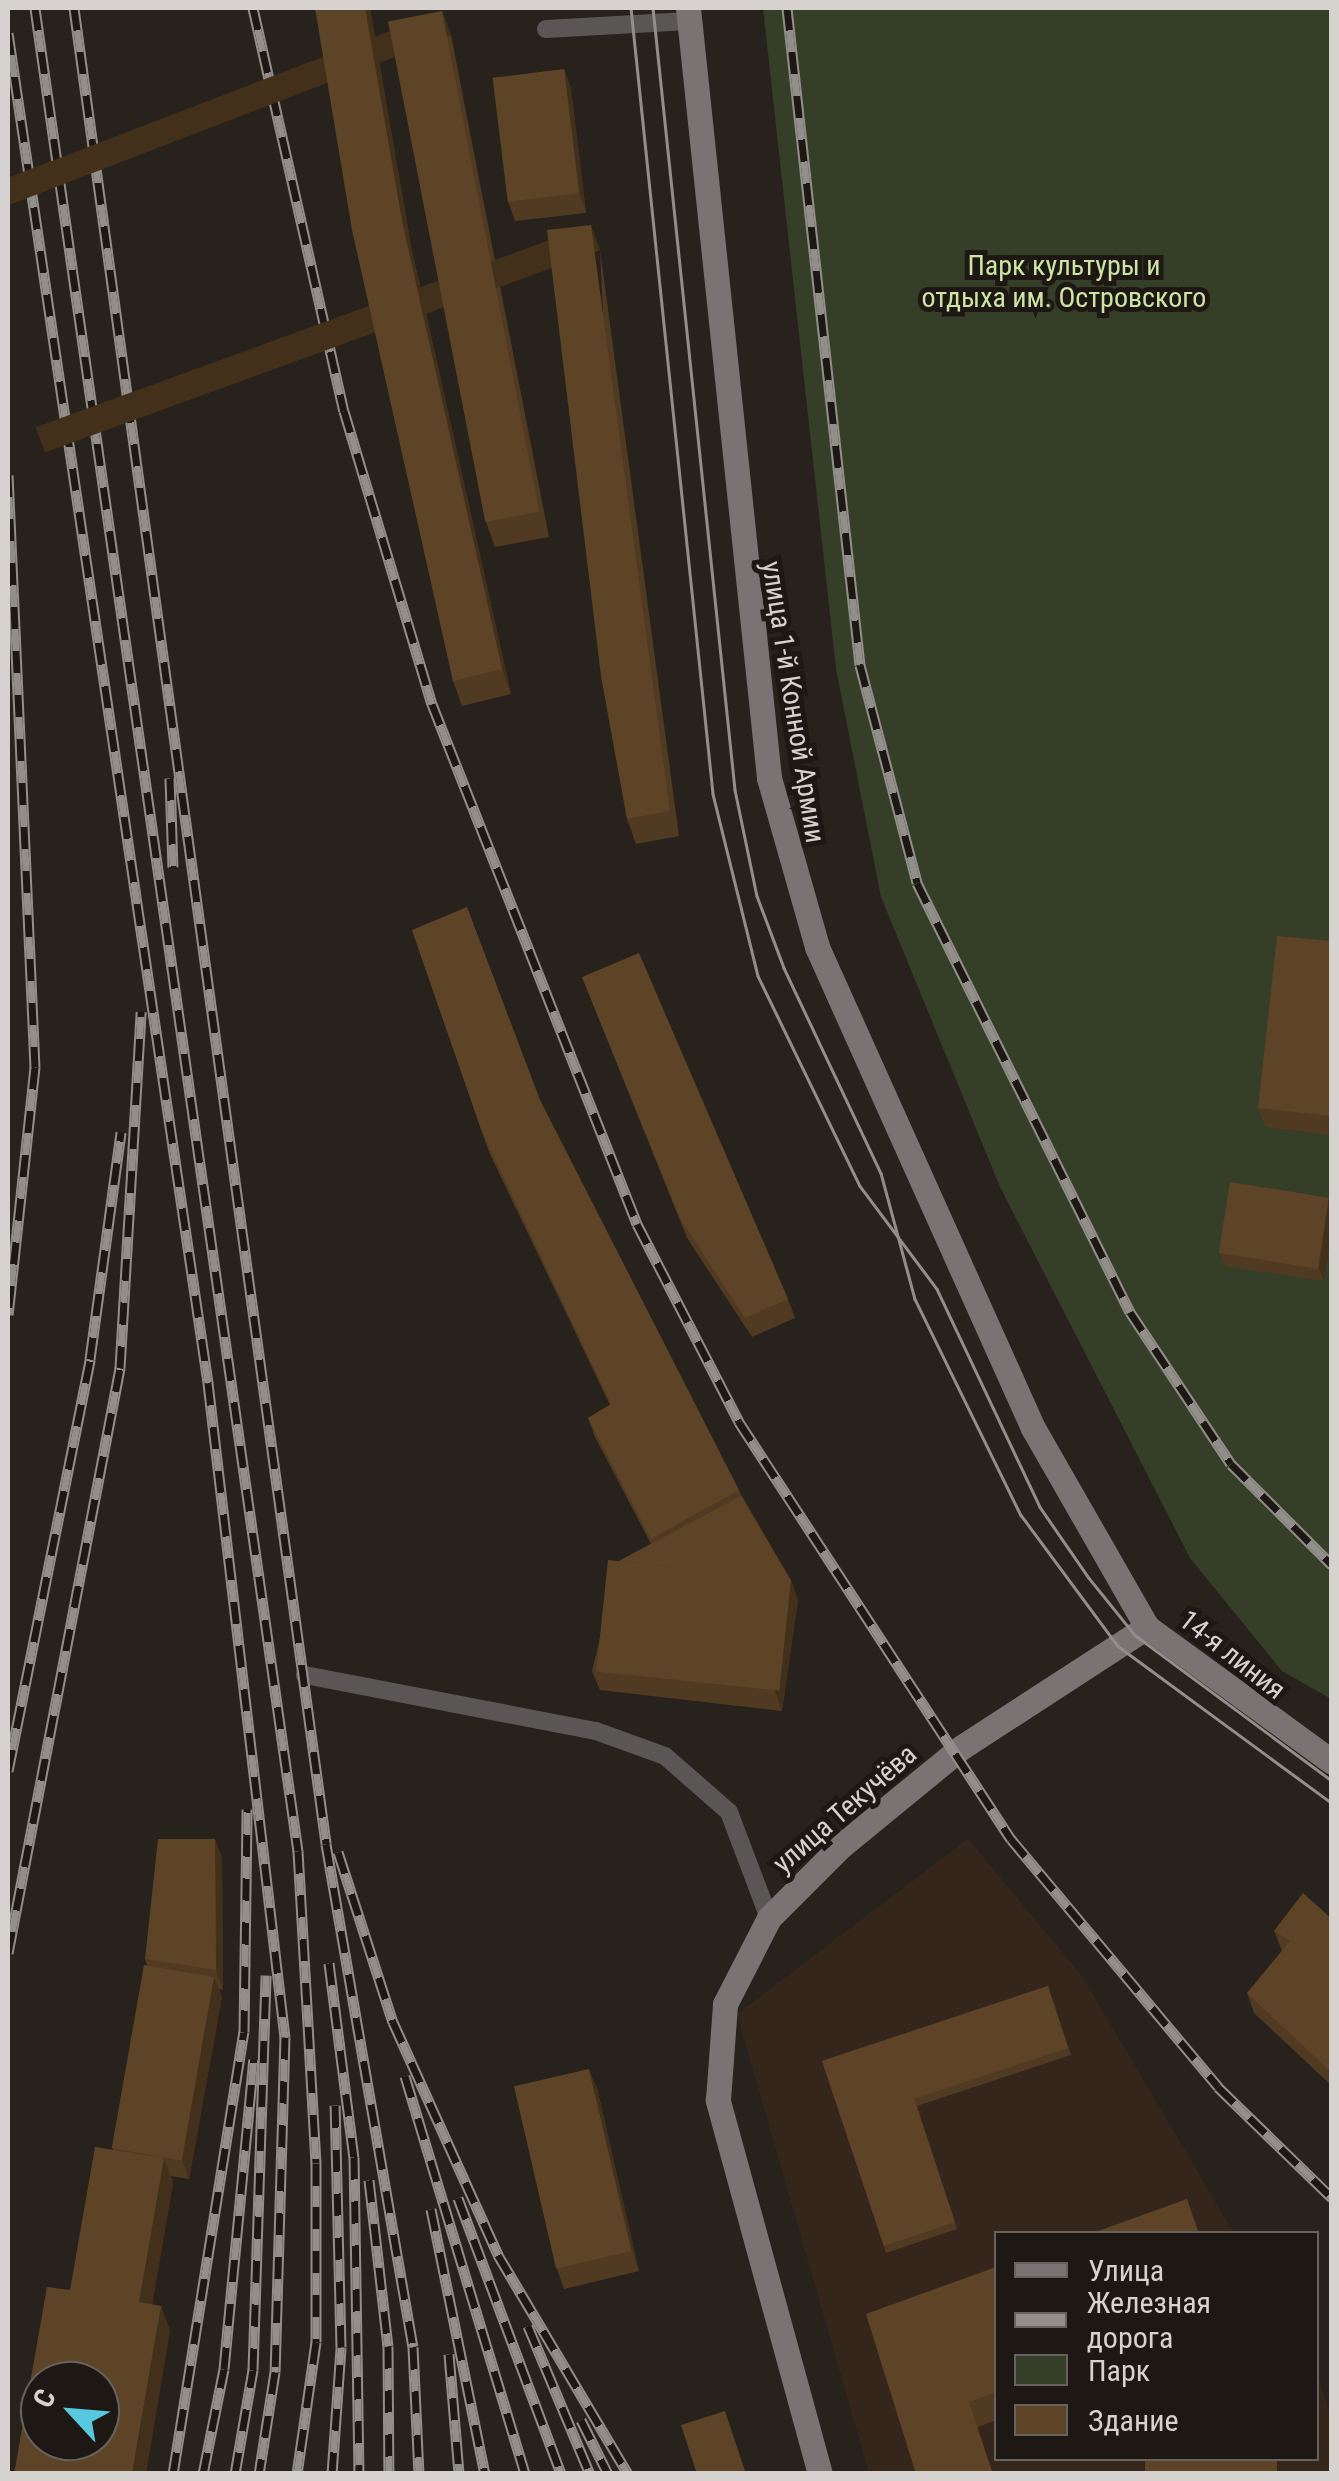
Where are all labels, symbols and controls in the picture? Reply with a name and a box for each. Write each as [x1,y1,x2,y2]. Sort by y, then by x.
park label: Парк культуры и отдыха им. Островского [922,249,1206,315]
street label: улица 1-й Конной Армии [754,559,832,845]
street label: 14-я линия [1172,1603,1292,1707]
street label: улица Текучёва [766,1737,924,1881]
legend [994,2231,1319,2461]
text: Улица [1088,2253,1164,2288]
text: Железная дорога [1087,2285,1211,2355]
text: Парк [1088,2353,1150,2388]
north arrow [20,2361,120,2461]
text: С [26,2384,63,2413]
text: Здание [1088,2403,1179,2438]

